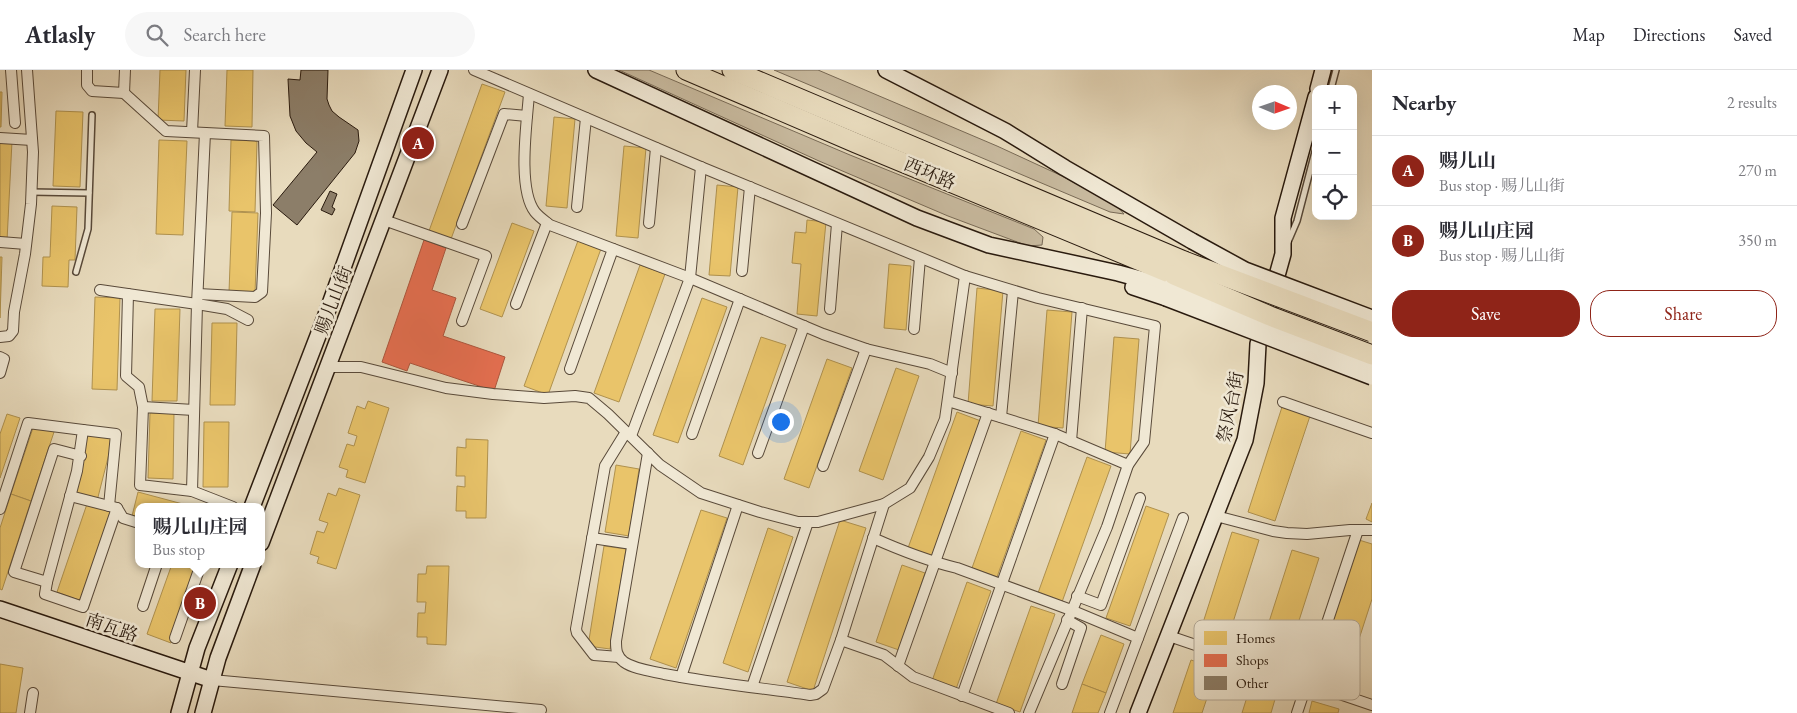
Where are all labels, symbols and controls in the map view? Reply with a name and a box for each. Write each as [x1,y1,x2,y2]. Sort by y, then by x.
search box [125,12,475,57]
text: Atlasly [25,19,95,50]
icon: search [143,21,171,49]
text: Search here [183,22,266,47]
text: Map [1573,23,1605,46]
text: Directions [1633,23,1705,46]
text: Saved [1733,23,1772,46]
north arrow [1252,85,1297,130]
map controls [1312,85,1357,220]
button: + [1312,85,1357,130]
text: Nearby [1392,89,1456,116]
text: 2 results [1727,92,1777,113]
pin: A [402,124,434,162]
button: − [1312,130,1357,175]
text: 赐儿山 [1439,148,1496,173]
street label: 西环路 [901,152,959,194]
text: A [1402,160,1414,181]
text: 270 m [1738,160,1777,181]
button: locate [1312,175,1357,220]
text: Bus stop · 赐儿山街 [1439,175,1565,196]
text: 赐儿山庄园 [1439,218,1534,243]
text: B [1403,230,1413,251]
text: 350 m [1738,230,1777,251]
text: Bus stop · 赐儿山街 [1439,245,1565,266]
street label: 赐儿山街 [309,262,357,338]
button: Save [1392,290,1580,337]
button: Share [1590,290,1777,337]
street label: 祭风台街 [1212,369,1248,445]
your location [768,409,794,435]
popup [135,503,265,568]
text: 赐儿山庄园 [152,514,248,539]
text: Bus stop [152,539,205,560]
pin: B [184,584,216,622]
street label: 南瓦路 [83,607,141,647]
legend [1194,620,1360,700]
text: Homes [1236,629,1276,647]
text: Shops [1236,651,1269,669]
text: Other [1236,674,1269,692]

